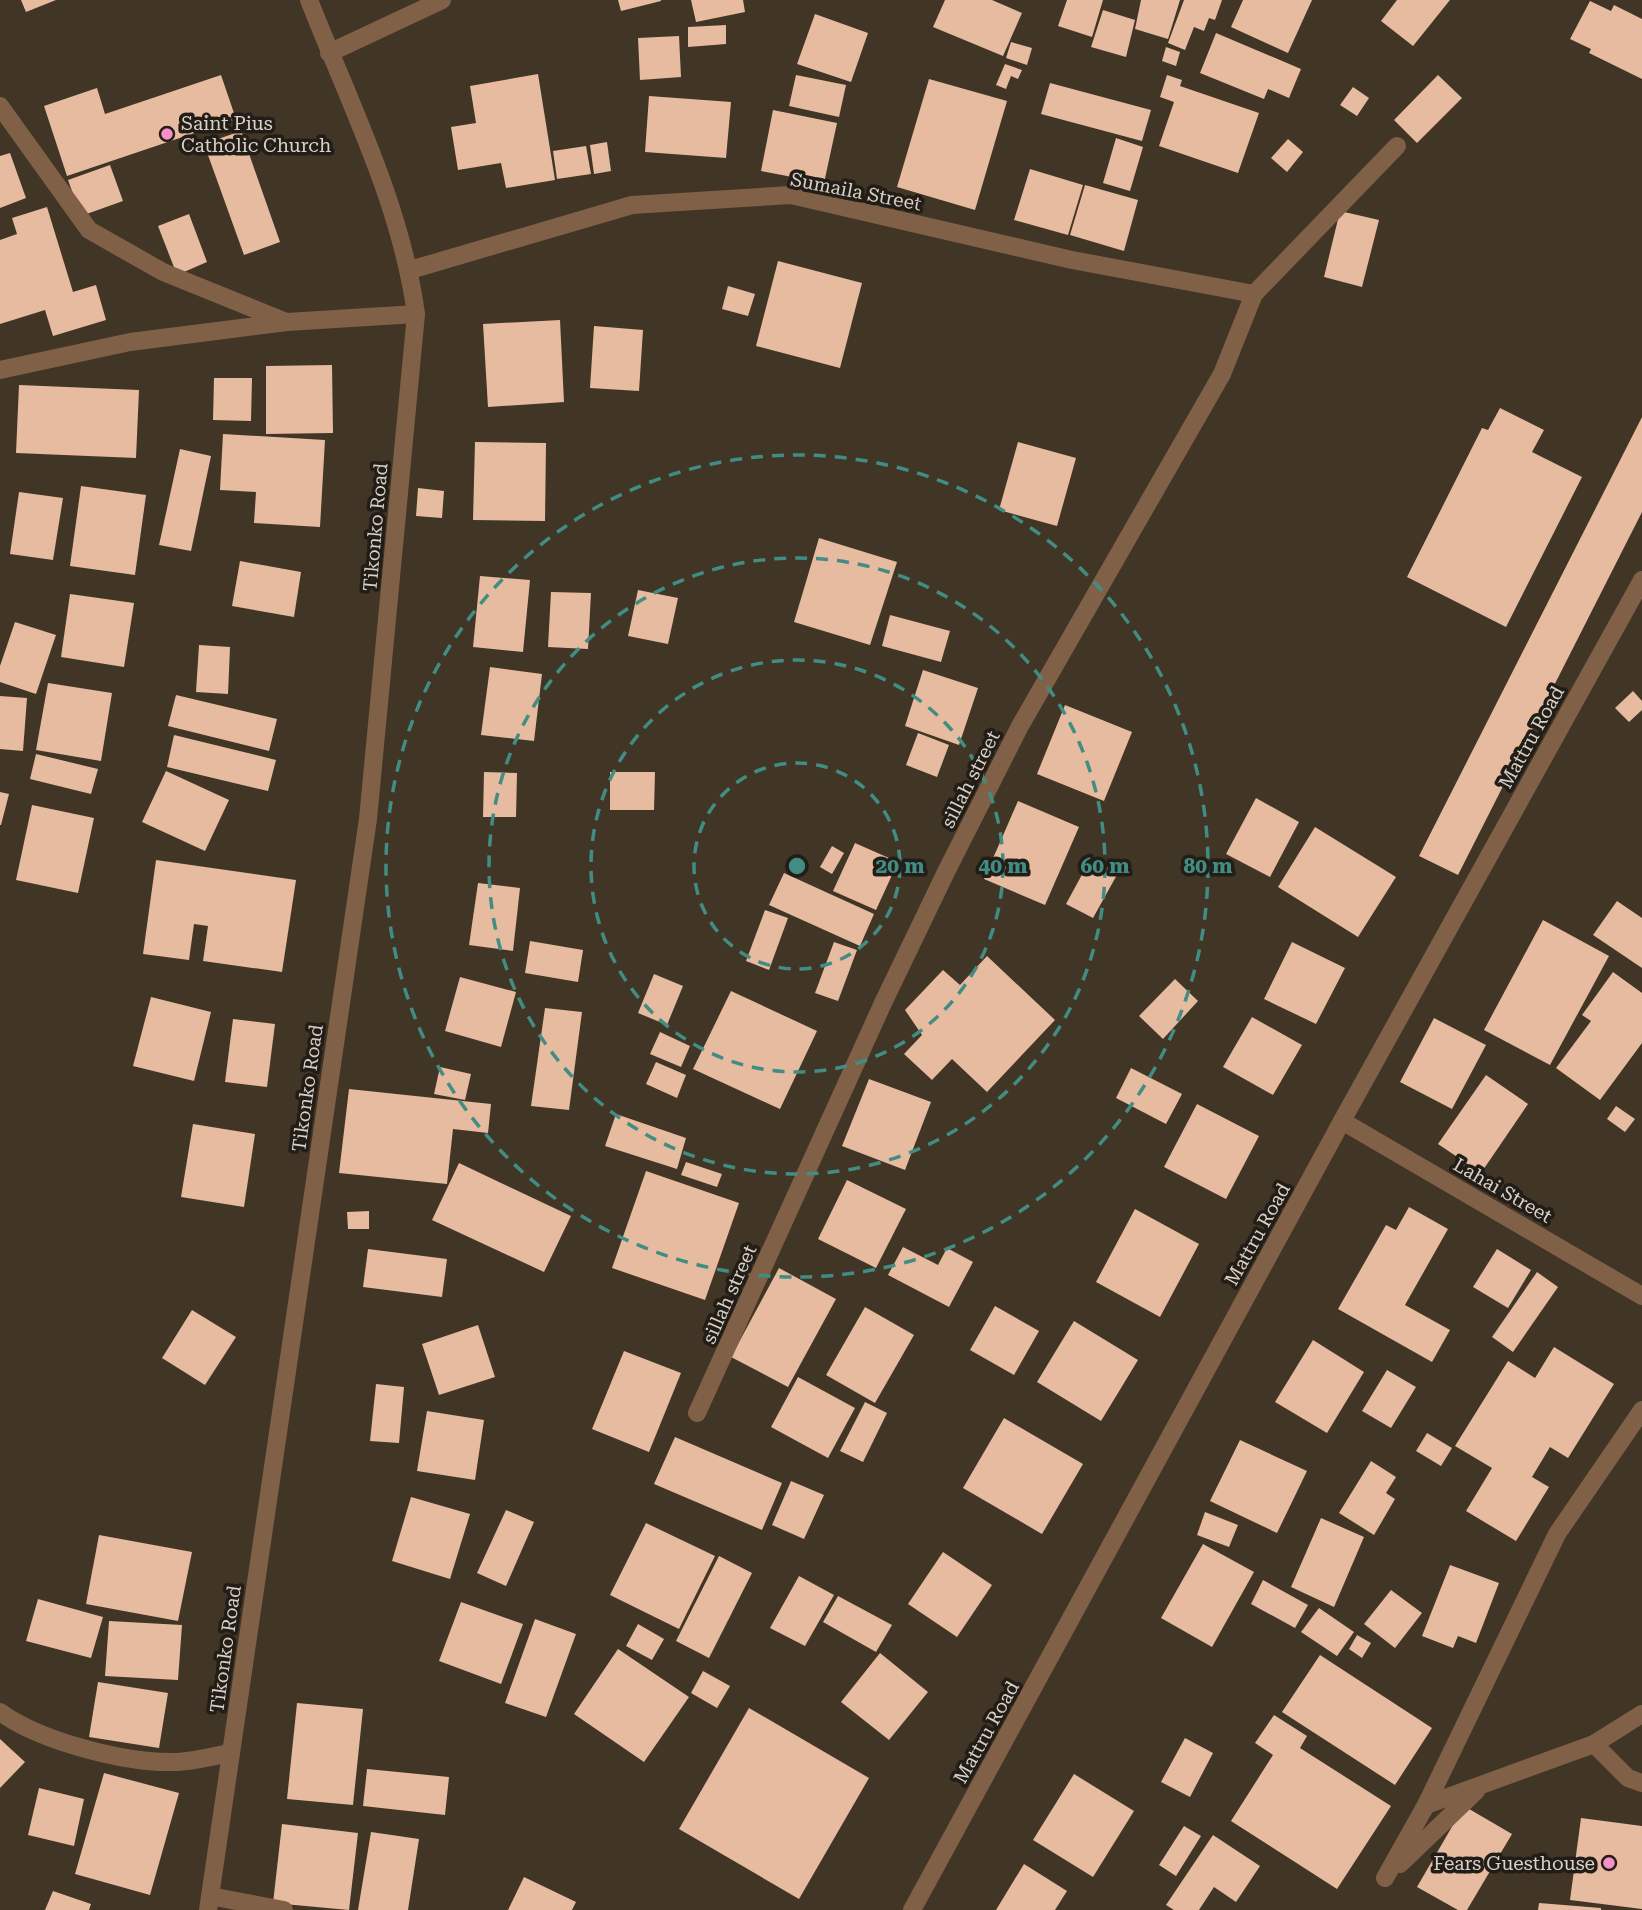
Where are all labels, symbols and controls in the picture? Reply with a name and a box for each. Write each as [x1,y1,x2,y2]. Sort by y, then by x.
place label: Saint Pius Catholic Church [181,112,331,157]
marker: Saint Pius Catholic Church [159,126,175,142]
street label: Sumaila Street [789,168,923,215]
street label: Tikonko Road [358,462,393,592]
street label: Mattru Road [1494,682,1569,792]
street label: sillah street [936,727,1005,832]
centre of rings [785,854,809,878]
text: 20 m [875,854,925,878]
text: 40 m [978,854,1028,878]
text: 60 m [1080,854,1130,878]
text: 80 m [1183,854,1233,878]
street label: Tikonko Road [287,1023,328,1153]
street label: Lahai Street [1449,1153,1556,1228]
street label: Mattru Road [1220,1179,1295,1289]
street label: sillah street [697,1241,762,1347]
street label: Tikonko Road [205,1584,246,1714]
street label: Mattru Road [949,1677,1024,1787]
place label: Fears Guesthouse [1433,1852,1595,1875]
marker: Fears Guesthouse [1601,1855,1617,1871]

